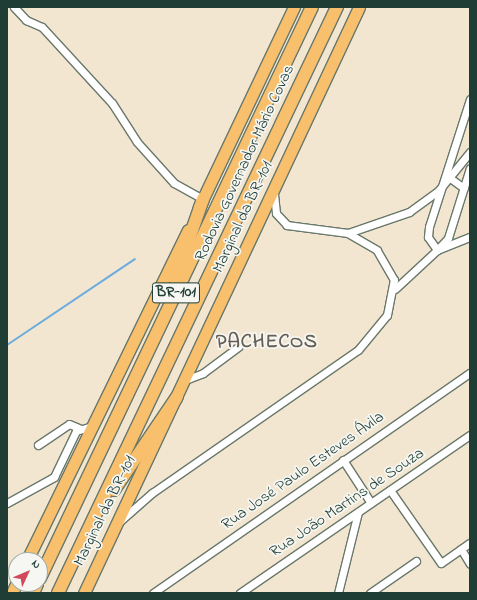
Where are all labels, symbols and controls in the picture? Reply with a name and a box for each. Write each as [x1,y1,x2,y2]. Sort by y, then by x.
street label: Rodovia Governador Mário Covas [191,62,299,264]
street label: Marginal da BR-101 [209,158,277,276]
road number: BR-101 [151,280,201,306]
district label: PACHECOS [216,330,318,354]
street label: Rua José Paulo Esteves Ávila [218,408,388,534]
street label: Rua João Martins de Souza [266,444,428,562]
street label: Marginal da BR-101 [70,452,140,570]
north arrow [8,552,48,592]
text: N [28,556,44,573]

